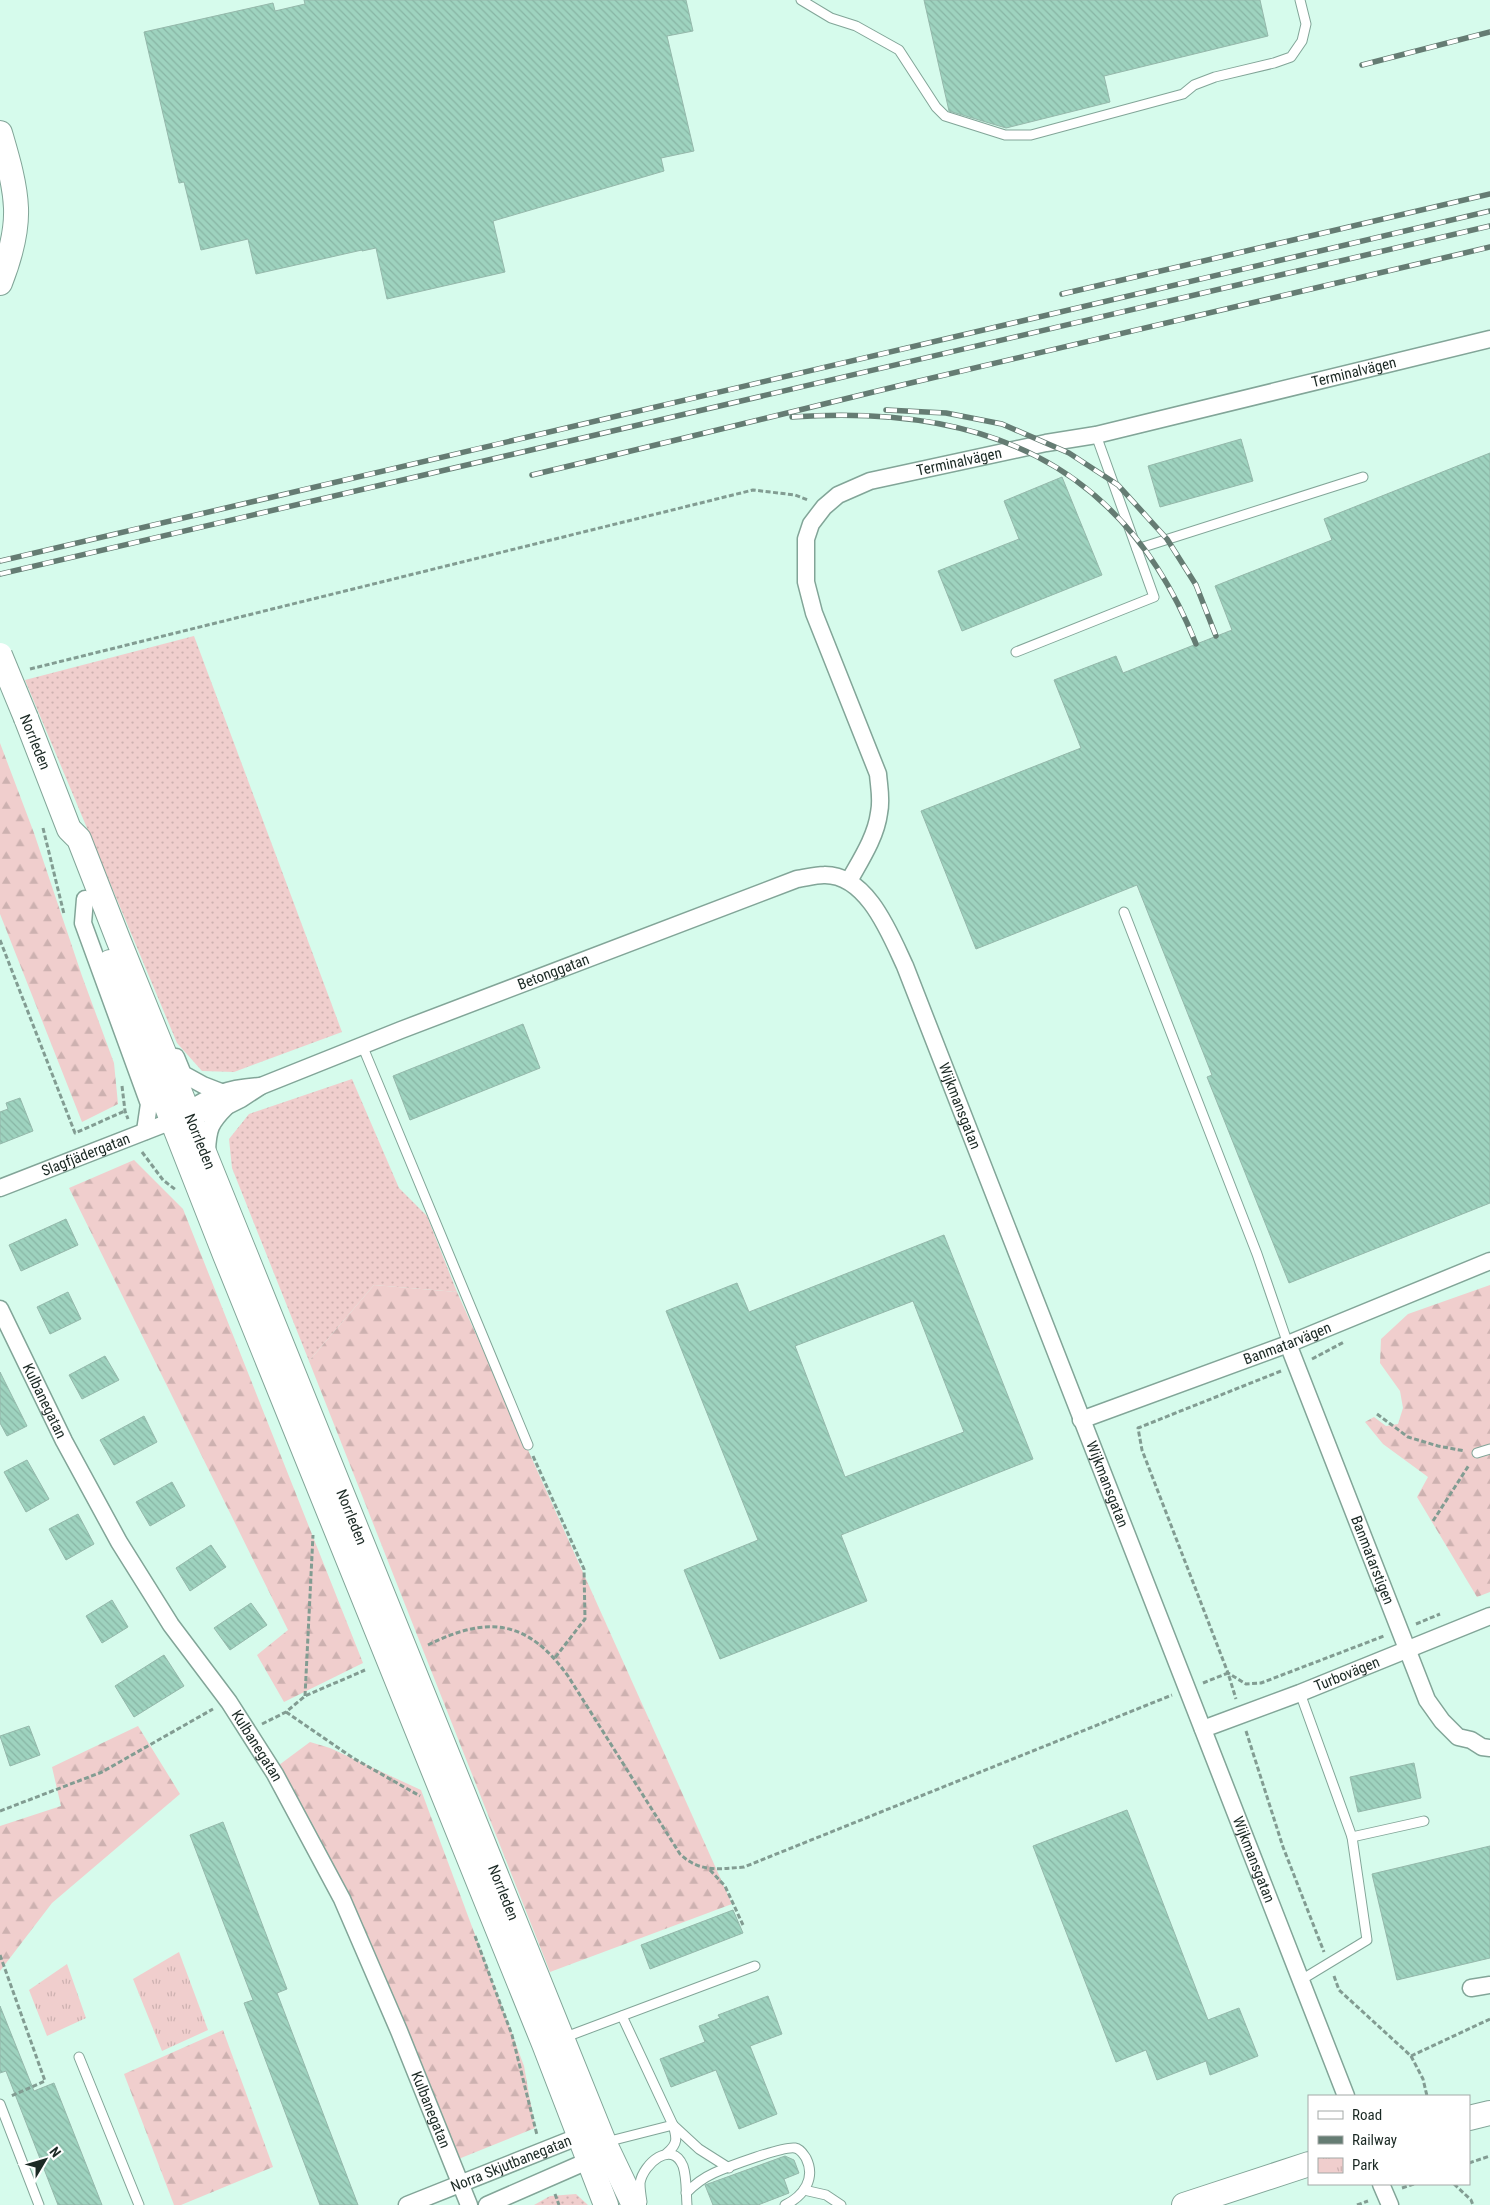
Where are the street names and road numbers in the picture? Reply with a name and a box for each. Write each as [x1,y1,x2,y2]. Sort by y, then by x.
street label: Terminalvägen [1310,353,1398,391]
street label: Terminalvägen [915,444,1003,480]
street label: Norrleden [16,712,54,772]
street label: Betonggatan [515,950,592,994]
street label: Wijkmansgatan [935,1060,985,1152]
street label: Norrleden [181,1111,219,1172]
street label: Slagfjädergatan [39,1129,133,1180]
street label: Banmatarvägen [1241,1318,1334,1369]
street label: Kulbanegatan [19,1360,70,1441]
street label: Wijkmansgatan [1082,1438,1132,1530]
street label: Norrleden [332,1487,371,1547]
street label: Banmatarstigen [1347,1513,1398,1607]
street label: Turbovägen [1311,1653,1382,1695]
street label: Kulbanegatan [228,1707,286,1784]
street label: Wijkmansgatan [1229,1814,1279,1905]
street label: Norrleden [484,1862,522,1923]
street label: Kulbanegatan [407,2069,454,2151]
street label: Norra Skjutbanegatan [448,2131,574,2196]

